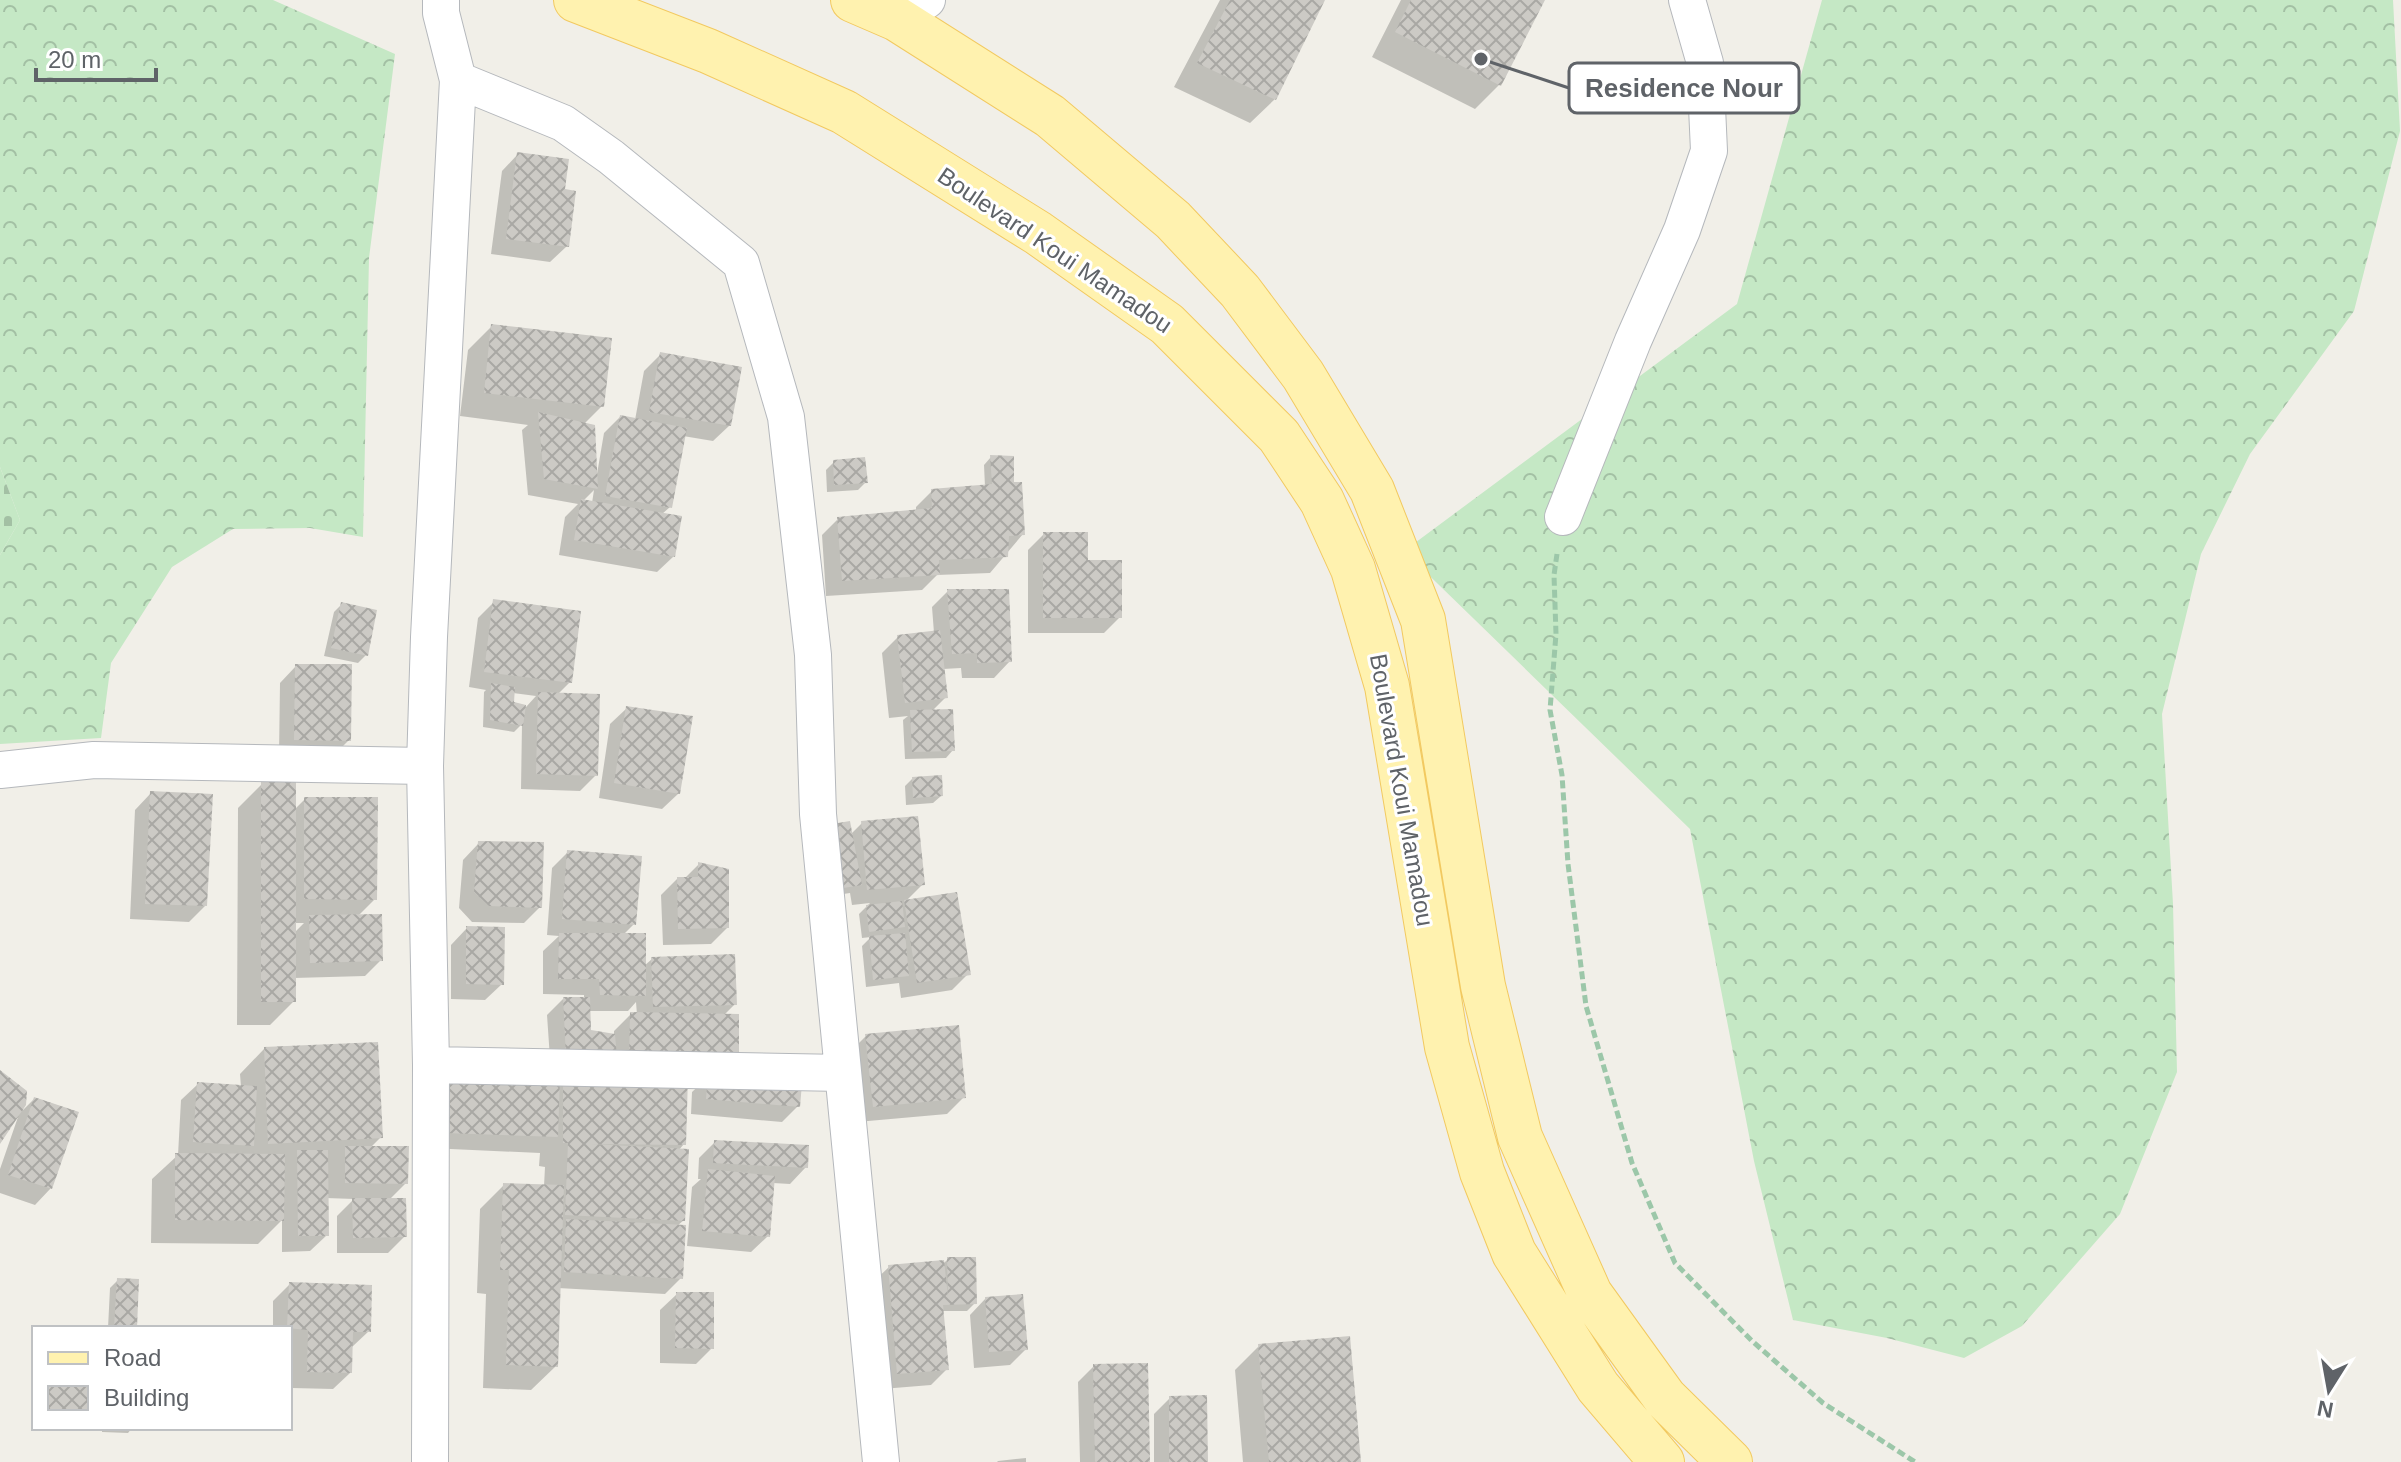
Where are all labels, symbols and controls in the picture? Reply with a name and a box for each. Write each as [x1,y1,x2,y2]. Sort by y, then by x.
scale bar [36,32,156,82]
text: 20 m [48,46,101,73]
callout: Residence Nour [1569,63,1799,113]
text: Residence Nour [1585,73,1783,103]
street label: Boulevard Koui Mamadou [933,162,1177,338]
street label: Boulevard Koui Mamadou [1365,652,1439,928]
legend [32,1326,292,1430]
text: Road [104,1344,161,1371]
north arrow [2289,1350,2369,1430]
text: Building [104,1384,189,1411]
text: N [2315,1395,2335,1423]

